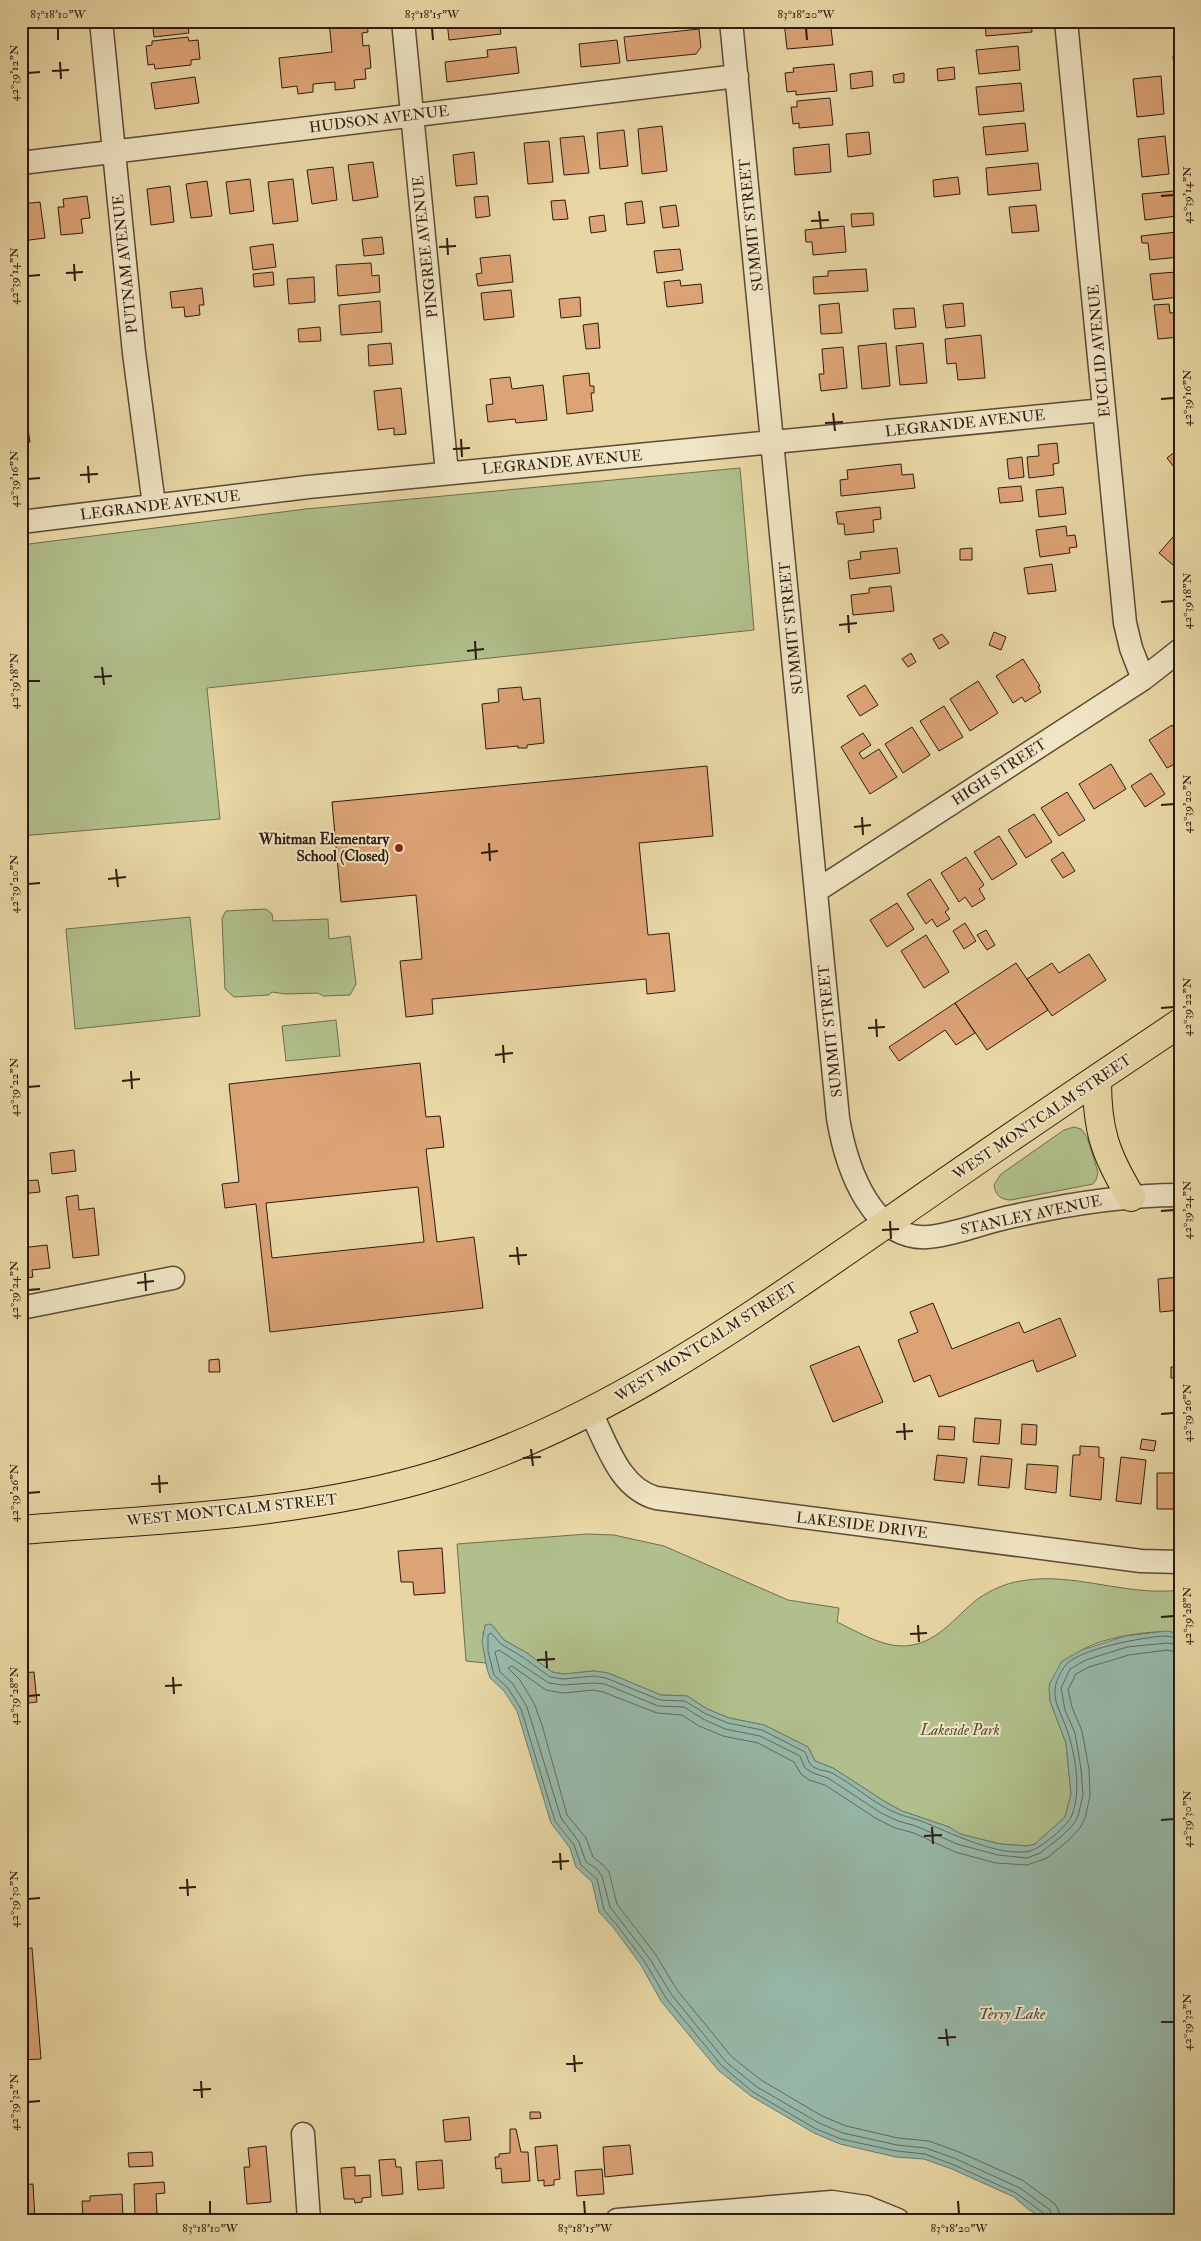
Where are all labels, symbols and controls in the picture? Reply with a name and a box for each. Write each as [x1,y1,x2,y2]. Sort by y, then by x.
text: 83°18'10"W [30,7,86,22]
text: 83°18'15"W [405,7,460,22]
text: 83°18'20"W [777,7,835,22]
text: 42°39'12"N [7,44,22,101]
street label: HUDSON AVENUE [308,101,450,138]
street label: SUMMIT STREET [735,158,768,292]
text: 42°39'14"N [1180,166,1195,224]
street label: PINGREE AVENUE [409,175,442,319]
street label: PUTNAM AVENUE [109,193,142,334]
text: 42°39'14"N [7,247,22,305]
street label: EUCLID AVENUE [1084,284,1115,418]
text: 42°39'16"N [1180,369,1195,426]
street label: LEGRANDE AVENUE [884,406,1046,441]
street label: LEGRANDE AVENUE [481,446,643,479]
text: 42°39'16"N [7,450,22,507]
street label: LEGRANDE AVENUE [79,486,241,525]
street label: SUMMIT STREET [775,561,808,695]
text: 42°39'18"N [1180,572,1195,629]
text: 42°39'18"N [7,652,22,709]
street label: HIGH STREET [948,735,1050,810]
text: 42°39'20"N [1180,774,1195,833]
place label: Whitman Elementary School (Closed) [258,830,390,866]
marker: Whitman Elementary School (Closed) [393,842,405,854]
text: 42°39'20"N [7,854,22,913]
street label: SUMMIT STREET [814,964,847,1098]
text: 42°39'22"N [1180,977,1195,1036]
street label: WEST MONTCALM STREET [948,1050,1135,1185]
text: 42°39'22"N [7,1057,22,1116]
text: 42°39'24"N [1180,1180,1195,1240]
street label: STANLEY AVENUE [959,1191,1104,1240]
text: 42°39'24"N [7,1260,22,1320]
street label: WEST MONTCALM STREET [611,1278,801,1407]
text: 42°39'26"N [1180,1383,1195,1442]
text: 42°39'26"N [7,1463,22,1522]
street label: WEST MONTCALM STREET [125,1490,338,1531]
street label: LAKESIDE DRIVE [795,1508,929,1543]
text: 42°39'28"N [1180,1587,1195,1645]
text: 42°39'28"N [7,1667,22,1725]
park label: Lakeside Park [919,1721,1000,1740]
text: 42°39'30"N [1180,1790,1195,1848]
text: 42°39'30"N [7,1870,22,1928]
text: 42°39'32"N [1180,1993,1195,2051]
water label: Terry Lake [979,2004,1046,2024]
text: 42°39'32"N [7,2073,22,2131]
text: 83°18'10"W [182,2221,238,2236]
text: 83°18'15"W [558,2221,613,2236]
text: 83°18'20"W [930,2221,988,2236]

